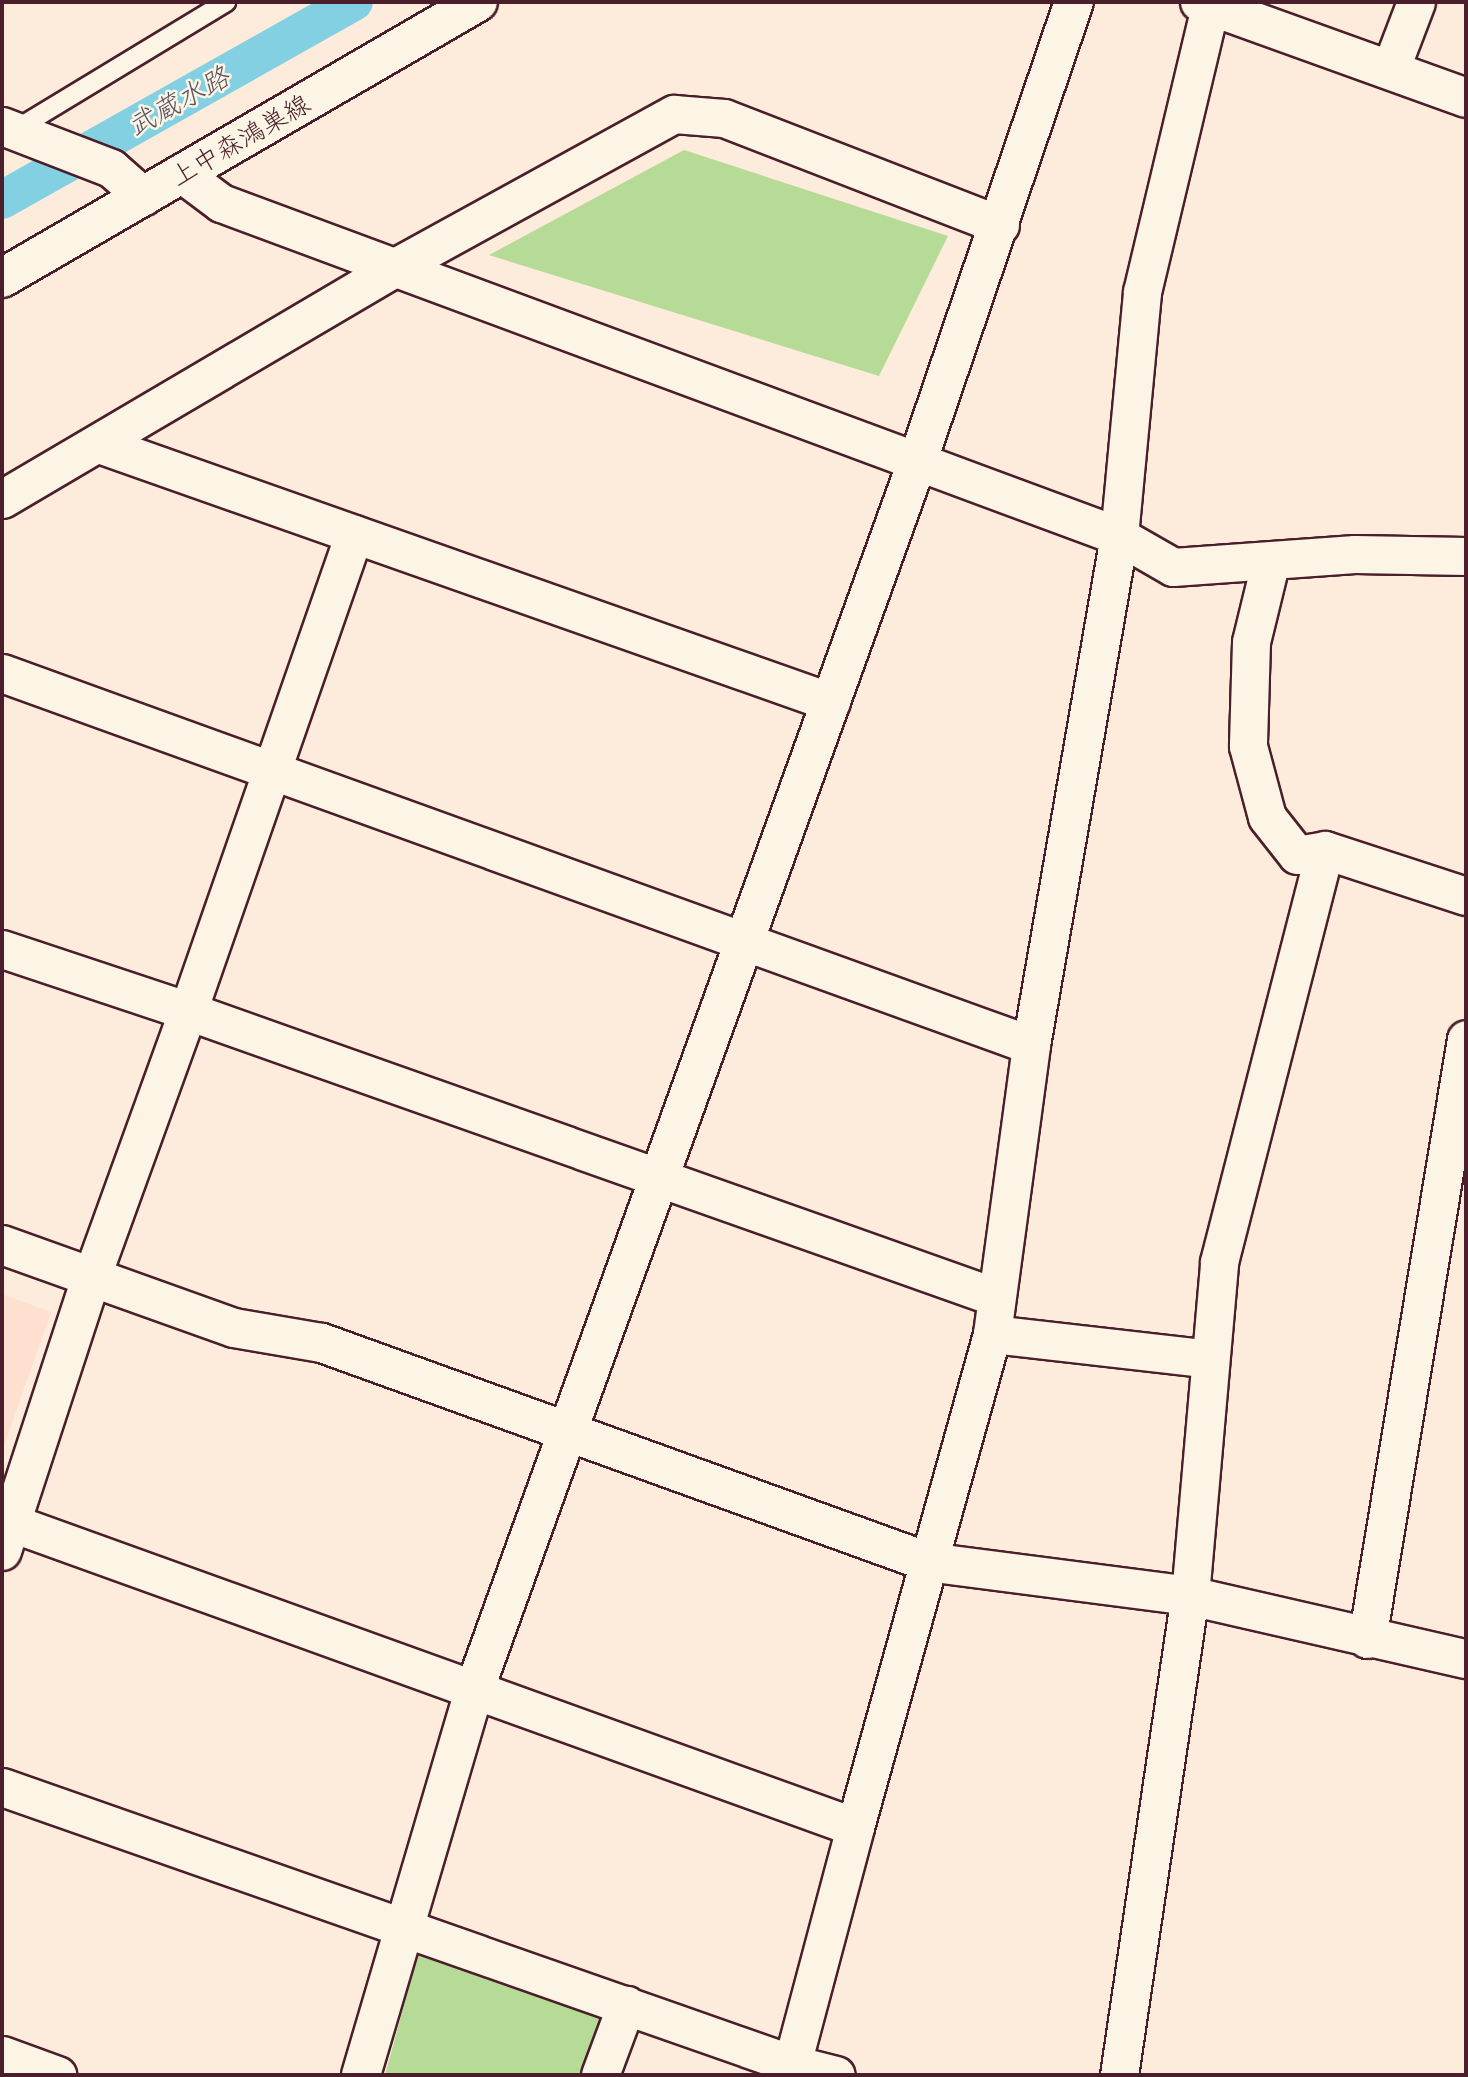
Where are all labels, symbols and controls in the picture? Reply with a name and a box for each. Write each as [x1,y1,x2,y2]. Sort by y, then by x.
water label: 武蔵水路 [121,59,235,143]
street label: 上中森鴻巣線 [165,87,315,193]

